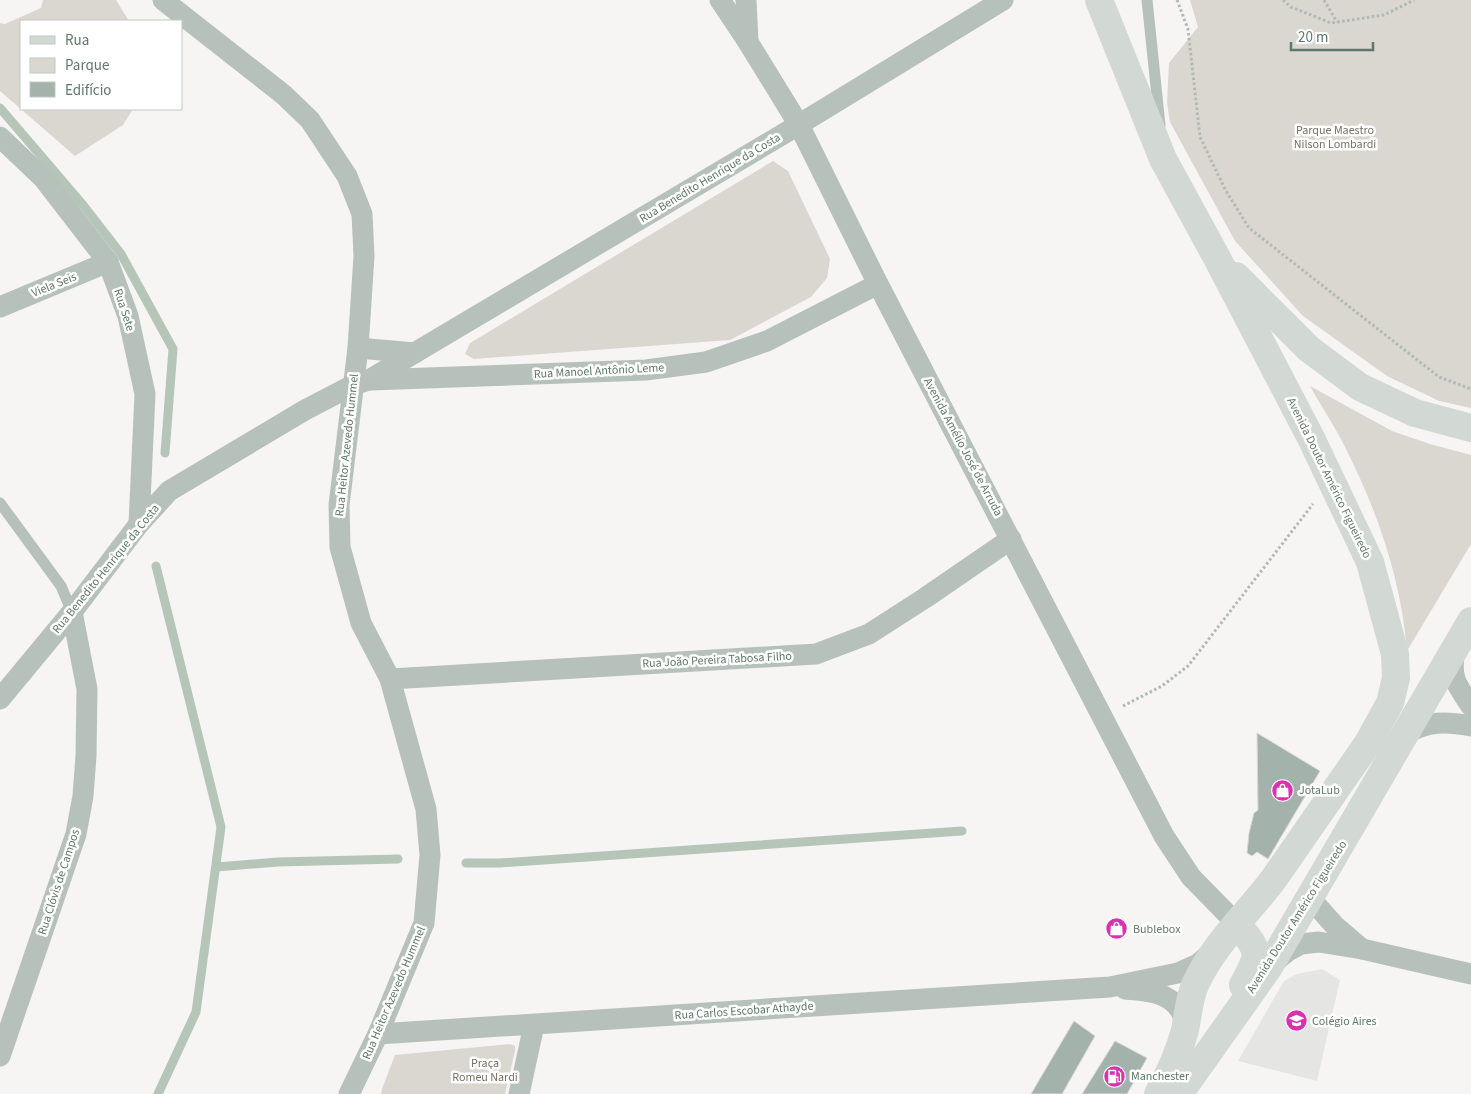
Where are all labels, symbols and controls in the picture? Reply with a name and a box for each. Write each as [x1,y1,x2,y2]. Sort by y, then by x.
legend [20,20,182,110]
scale bar [1291,20,1374,52]
text: 20 m [1298,27,1328,48]
text: Rua [65,30,89,51]
text: Parque [65,55,109,76]
text: Edifício [65,80,112,101]
park label: Parque Maestro Nilson Lombardi [1294,122,1376,153]
street label: Rua Benedito Henrique da Costa [636,129,784,227]
street label: Viela Seis [29,268,79,302]
street label: Rua Sete [109,287,139,334]
street label: Rua Manoel Antônio Leme [533,359,665,383]
street label: Rua Heitor Azevedo Hummel [331,373,363,517]
street label: Avenida Amélio José de Arruda [919,375,1007,519]
street label: Avenida Doutor Américo Figueiredo [1283,395,1375,561]
street label: Rua Benedito Henrique da Costa [48,501,164,637]
street label: Rua João Pereira Tabosa Filho [642,648,792,672]
shop icon: JotaLub [1271,778,1295,802]
place label: JotaLub [1299,782,1340,799]
street label: Rua Clóvis de Campos [34,827,84,937]
street label: Avenida Doutor Américo Figueiredo [1243,837,1351,997]
shop icon: Bublebox [1105,917,1129,941]
place label: Bublebox [1133,921,1181,938]
street label: Rua Heitor Azevedo Hummel [358,924,430,1062]
street label: Rua Carlos Escobar Athayde [674,998,814,1024]
school or university icon: Colégio Aires [1284,1009,1308,1033]
place label: Colégio Aires [1312,1013,1377,1030]
park label: Praça Romeu Nardi [452,1055,518,1086]
fuel station icon: Manchester [1103,1064,1127,1088]
place label: Manchester [1131,1068,1190,1085]

